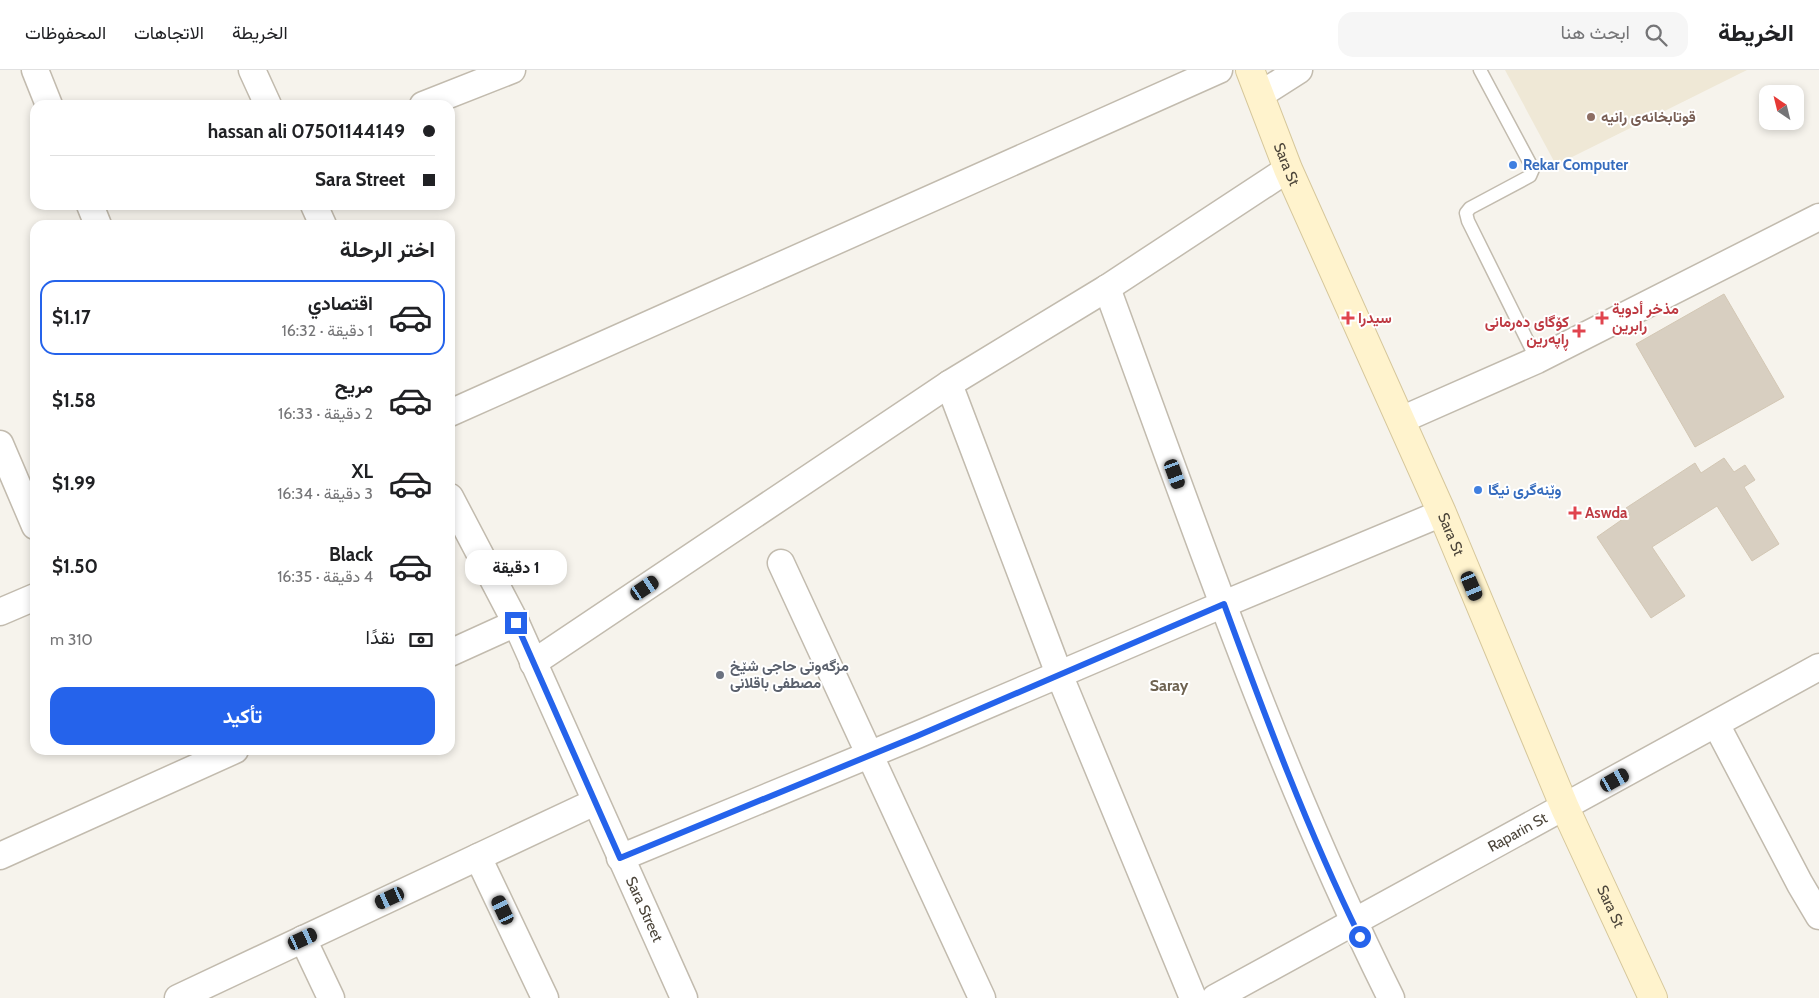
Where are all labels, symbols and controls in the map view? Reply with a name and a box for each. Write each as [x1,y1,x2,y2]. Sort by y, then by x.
search box [1338,12,1688,57]
text: الخريطة [1718,18,1794,47]
text: ابحث هنا [1561,21,1630,44]
icon: search [1642,21,1670,49]
text: المحفوظات [25,22,106,44]
text: الاتجاهات [134,22,204,44]
text: الخريطة [232,22,288,44]
north arrow [1759,85,1804,130]
map controls [1759,85,1804,130]
place label: قوتابخانەی رانیە [1601,108,1696,126]
marker: قوتابخانەی رانیە [1585,111,1597,123]
text: hassan ali 07501144149 [208,120,405,143]
street label: Sara St [1270,140,1303,189]
place label: Rekar Computer [1523,156,1628,174]
marker: Rekar Computer [1507,159,1519,171]
text: Sara Street [315,168,405,191]
text: اختر الرحلة [340,236,435,263]
text: اقتصادي [308,292,373,315]
icon: car [388,295,433,340]
place label: مذخر أدوية رابرين [1612,300,1679,335]
text: $1.17 [52,306,91,329]
place label: سیدرا [1358,309,1392,327]
marker: سیدرا [1342,312,1354,324]
marker: مذخر أدوية رابرين [1596,312,1608,324]
place label: کۆگای دەرمانی ڕاپەرین [1485,313,1569,351]
text: 1 دقيقة · 16:32 [281,321,373,340]
marker: کۆگای دەرمانی ڕاپەرین [1573,325,1585,337]
text: مريح [335,375,373,398]
icon: car [388,378,433,423]
text: $1.58 [52,389,96,412]
text: 2 دقيقة · 16:33 [278,404,373,423]
car [1162,457,1187,491]
text: XL [352,460,373,483]
icon: car [388,461,433,506]
text: $1.99 [52,472,95,495]
place label: وێنەگری نیگا [1488,481,1561,499]
text: 3 دقيقة · 16:34 [277,484,373,503]
marker: وێنەگری نیگا [1472,484,1484,496]
place label: Aswda [1585,504,1628,522]
marker: Aswda [1569,507,1581,519]
street label: Sara St [1434,510,1468,558]
text: Black [329,543,373,566]
icon: car [388,544,433,589]
callout: 1 دقيقة [465,550,567,586]
text: $1.50 [52,555,98,578]
text: 1 دقيقة [492,558,540,577]
text: 4 دقيقة · 16:35 [277,567,373,586]
car [1459,569,1484,603]
car [628,573,661,603]
route end [505,612,527,634]
text: نقدًا [366,626,395,649]
icon: cash [407,626,435,654]
text: 310 m [50,630,93,649]
place label: مزگەوتی حاجی شێخ مصطفی باقلانی [730,657,849,692]
marker: مزگەوتی حاجی شێخ مصطفی باقلانی [714,669,726,681]
district label: Saray [1150,676,1189,695]
button: تأكيد [50,687,435,745]
car [1598,766,1631,794]
street label: Raparin St [1485,809,1550,856]
street label: Sara Street [622,874,667,945]
street label: Sara St [1593,882,1628,931]
car [373,885,406,911]
car [489,893,516,927]
car [286,926,319,952]
route start [1349,926,1371,948]

